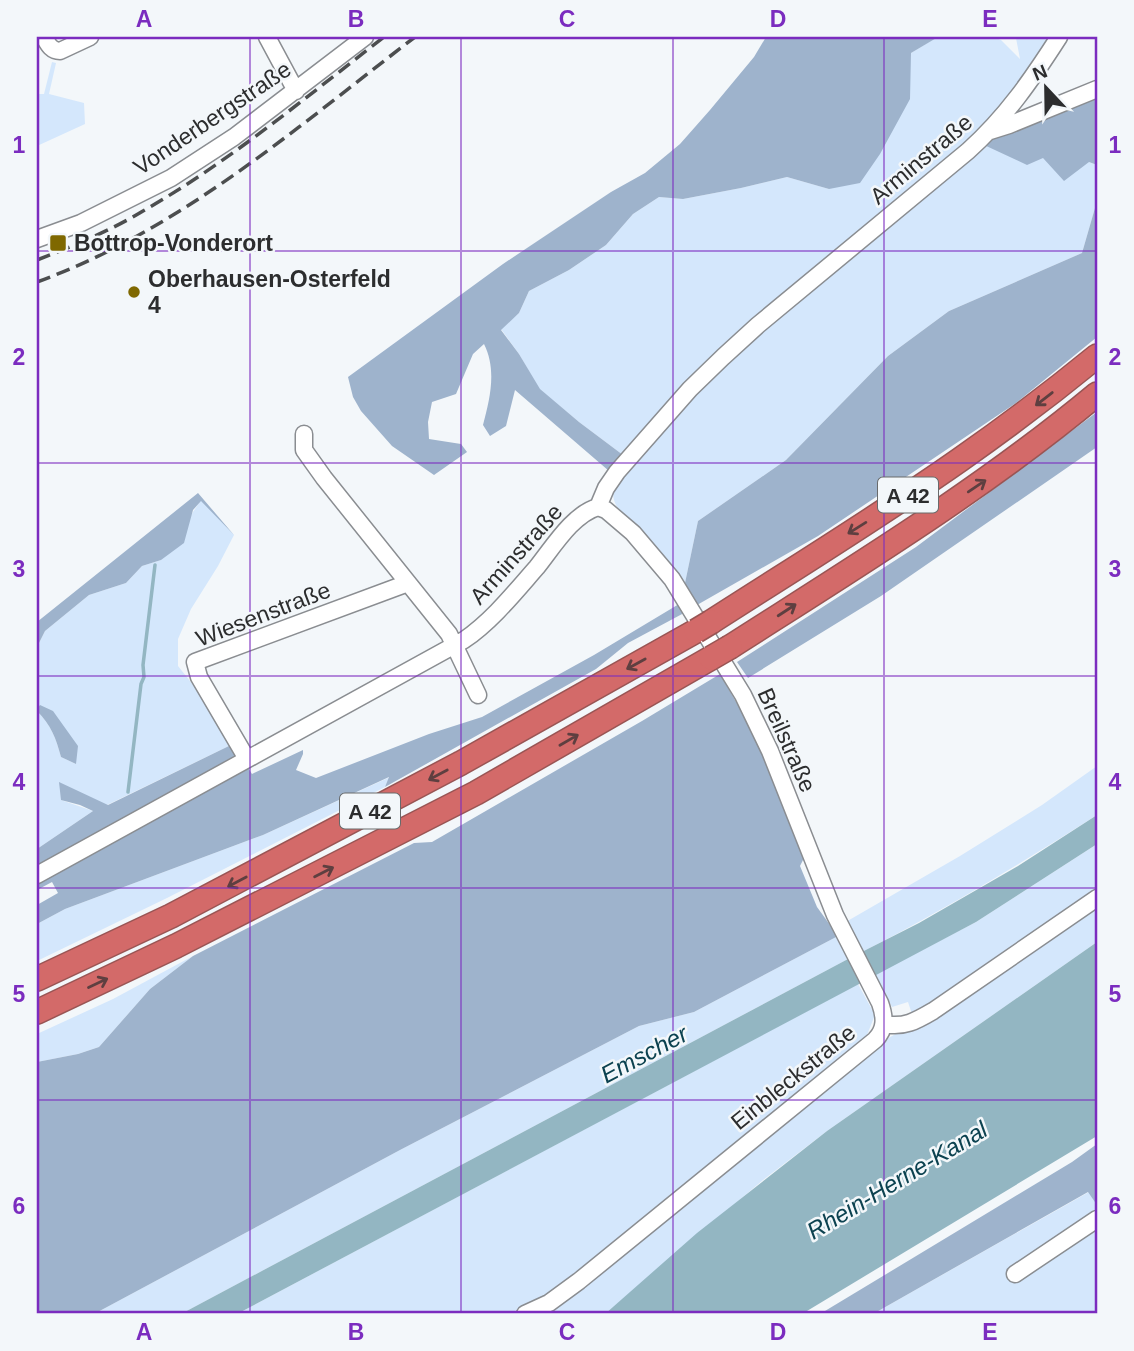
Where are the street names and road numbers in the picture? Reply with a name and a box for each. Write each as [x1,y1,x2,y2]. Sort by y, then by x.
street label: Vonderbergstraße [128,56,296,180]
street label: Arminstraße [865,109,977,209]
road number: A 42 [878,477,938,512]
street label: Arminstraße [464,499,568,609]
street label: Wiesenstraße [192,576,334,652]
street label: Breilstraße [753,684,821,796]
road number: A 42 [340,794,400,828]
street label: Einbleckstraße [726,1019,860,1135]

